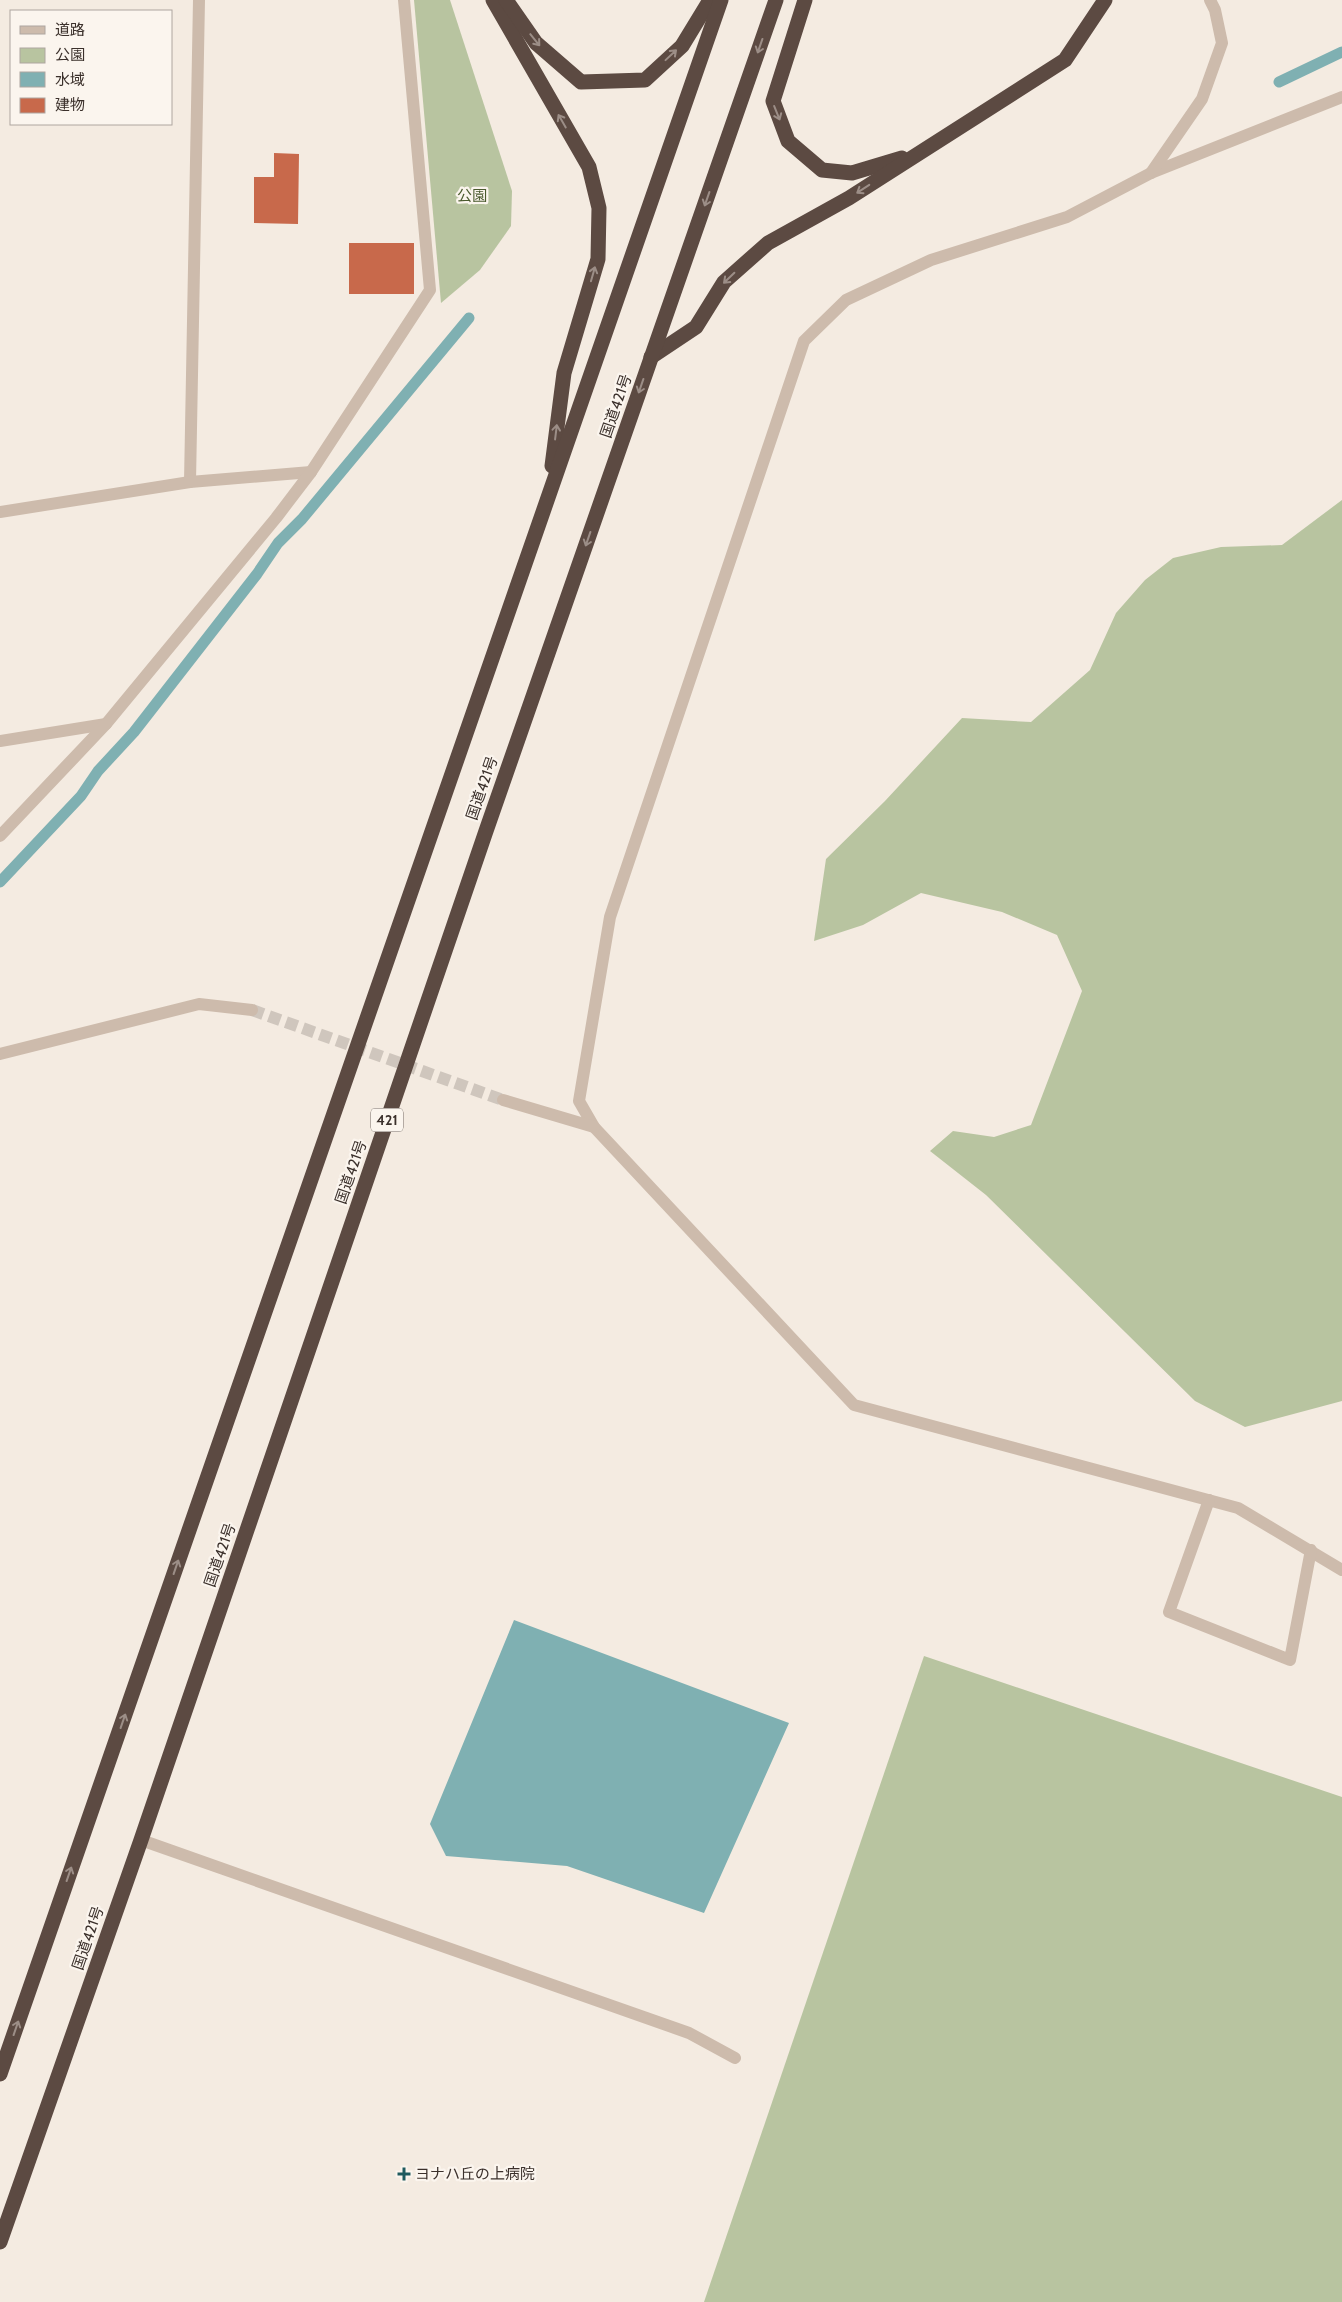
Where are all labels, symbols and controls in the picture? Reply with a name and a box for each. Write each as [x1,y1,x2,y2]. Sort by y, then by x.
legend [10,10,172,125]
text: 道路 [55,21,85,39]
one-way arrow [529,33,540,46]
one-way arrow [755,38,764,53]
text: 公園 [55,46,85,64]
one-way arrow [665,49,678,61]
text: 水域 [55,71,85,89]
text: 建物 [55,96,85,114]
one-way arrow [773,105,782,120]
one-way arrow [557,114,567,128]
one-way arrow [857,184,871,194]
park label: 公園 [457,187,487,205]
one-way arrow [702,191,711,207]
one-way arrow [588,266,598,282]
one-way arrow [723,272,735,284]
street label: 国道421号 [597,372,635,440]
one-way arrow [636,377,645,393]
one-way arrow [551,424,561,440]
one-way arrow [583,531,592,547]
street label: 国道421号 [463,754,501,822]
road number: 421 [371,1108,403,1132]
street label: 国道421号 [332,1138,370,1206]
street label: 国道421号 [201,1521,239,1589]
one-way arrow [172,1560,181,1576]
one-way arrow [119,1714,128,1729]
one-way arrow [65,1867,75,1883]
street label: 国道421号 [69,1904,107,1972]
one-way arrow [12,2021,21,2036]
place label: ヨナハ丘の上病院 [415,2165,535,2183]
marker: ヨナハ丘の上病院 [397,2167,411,2181]

